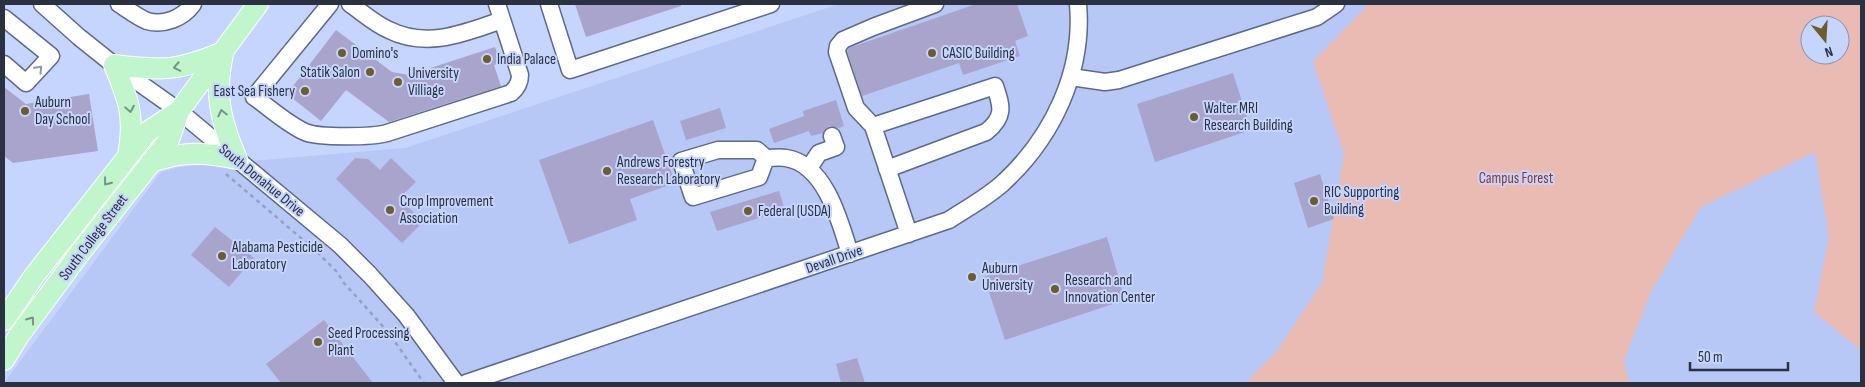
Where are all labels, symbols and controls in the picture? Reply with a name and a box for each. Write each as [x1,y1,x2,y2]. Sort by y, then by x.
north arrow [1800,15,1850,65]
text: N [1823,43,1835,61]
place label: Domino's [352,44,398,63]
place label: CASIC Building [942,44,1015,63]
marker: Domino's [336,47,348,59]
marker: CASIC Building [926,47,938,59]
place label: India Palace [497,50,556,69]
marker: India Palace [481,53,493,65]
one-way arrow [172,62,181,72]
place label: Statik Salon [300,63,360,82]
place label: University Villiage [408,64,459,100]
one-way arrow [33,65,42,74]
marker: Statik Salon [364,66,376,78]
marker: University Villiage [392,76,404,88]
place label: East Sea Fishery [214,82,295,101]
marker: East Sea Fishery [299,85,311,97]
place label: Auburn Day School [34,93,90,129]
place label: Walter MRI Research Building [1204,99,1293,135]
marker: Auburn Day School [19,105,31,117]
one-way arrow [124,105,134,113]
one-way arrow [217,109,228,118]
marker: Walter MRI Research Building [1188,111,1200,123]
street label: South Donahue Drive [215,140,309,221]
place label: Andrews Forestry Research Laboratory [616,153,721,189]
marker: Andrews Forestry Research Laboratory [601,165,613,177]
park label: Campus Forest [1479,169,1554,188]
one-way arrow [104,176,113,185]
place label: RIC Supporting Building [1324,183,1399,219]
street label: South College Street [55,190,132,284]
place label: Crop Improvement Association [399,192,494,228]
marker: RIC Supporting Building [1308,195,1320,207]
place label: Federal (USDA) [758,202,831,221]
marker: Crop Improvement Association [384,204,396,216]
marker: Federal (USDA) [742,205,754,217]
place label: Alabama Pesticide Laboratory [231,238,323,274]
street label: Devall Drive [803,241,865,278]
marker: Alabama Pesticide Laboratory [216,250,228,262]
place label: Auburn University [981,259,1033,295]
marker: Auburn University [966,271,978,283]
place label: Research and Innovation Center [1065,271,1156,307]
marker: Research and Innovation Center [1049,283,1061,295]
one-way arrow [25,317,33,326]
place label: Seed Processing Plant [328,324,410,360]
marker: Seed Processing Plant [312,336,324,348]
scale bar [1690,340,1788,372]
text: 50 m [1698,348,1723,367]

